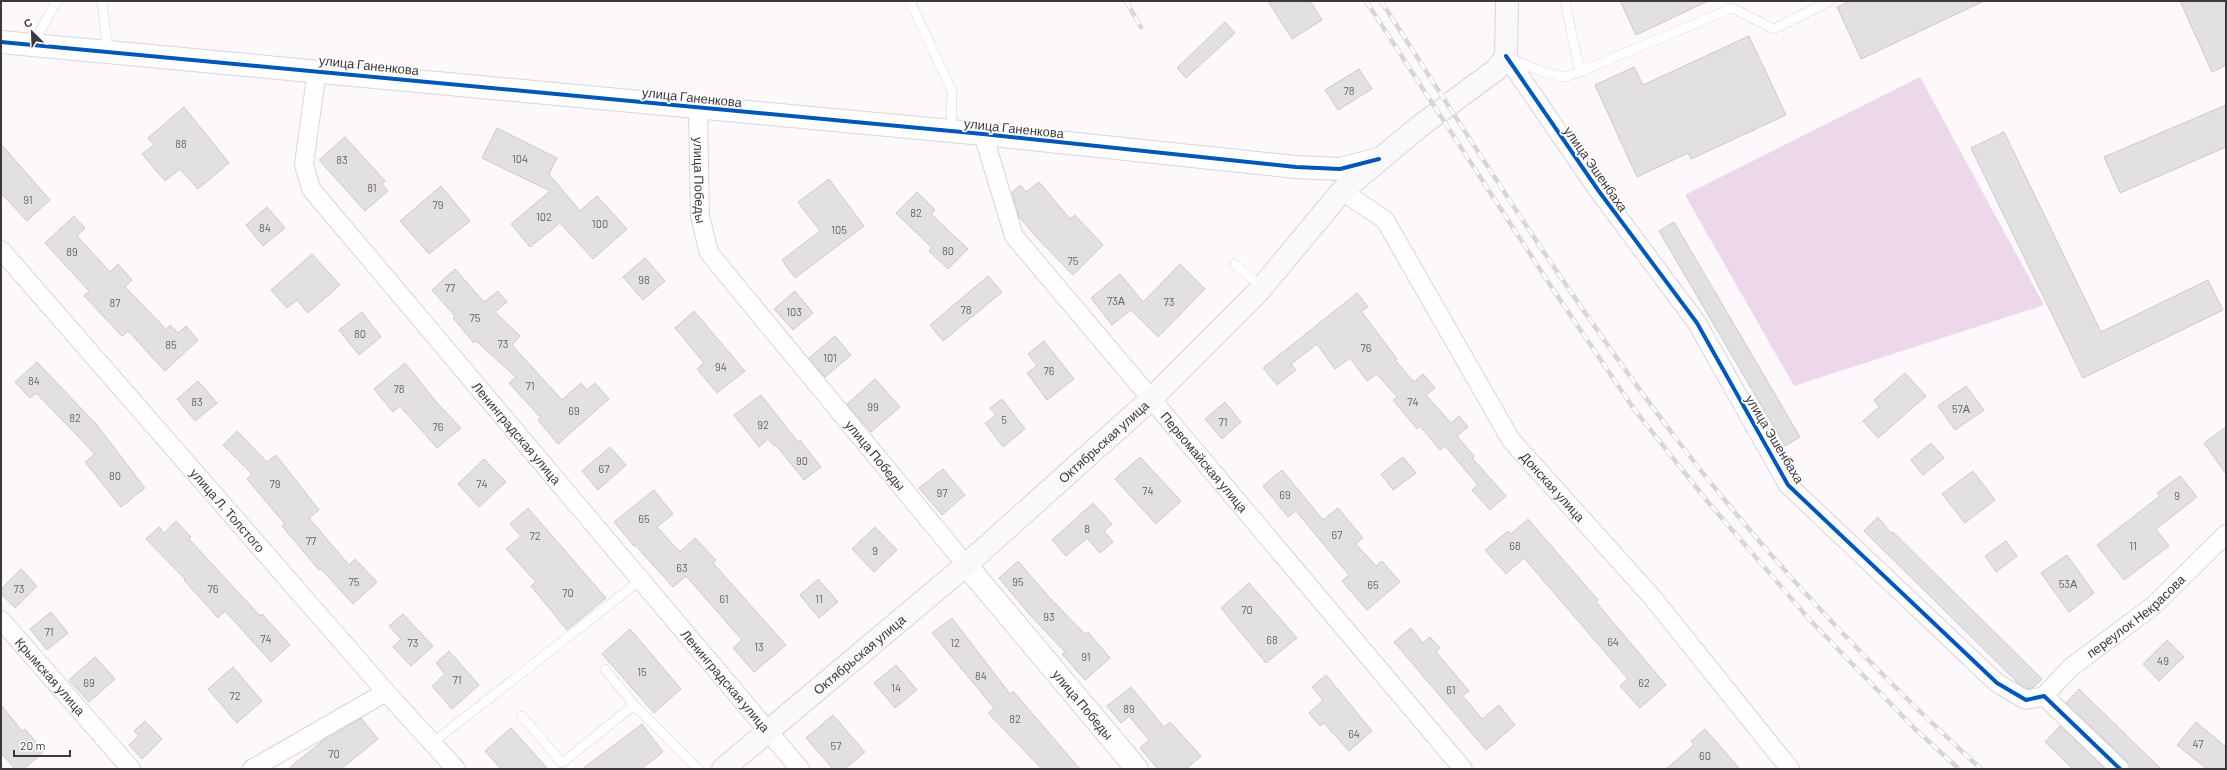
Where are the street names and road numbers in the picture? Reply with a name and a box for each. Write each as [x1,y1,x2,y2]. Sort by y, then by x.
street label: улица Ганенкова [318,52,421,78]
street label: улица Ганенкова [641,84,744,110]
street label: улица Ганенкова [963,115,1066,141]
street label: улица Эшенбаха [1561,123,1632,215]
street label: улица Победы [691,137,709,225]
street label: Ленинградская улица [469,378,565,488]
street label: улица Эшенбаха [1742,392,1808,487]
street label: Октябрьская улица [1055,397,1152,486]
street label: Первомайская улица [1157,408,1252,516]
street label: улица Победы [842,417,909,493]
street label: Донская улица [1517,448,1589,525]
street label: улица Л. Толстого [187,465,268,555]
street label: переулок Некрасова [2083,571,2189,661]
street label: Октябрьская улица [810,611,909,698]
street label: Ленинградская улица [678,626,774,736]
street label: Крымская улица [12,634,89,719]
street label: улица Победы [1049,666,1117,743]

